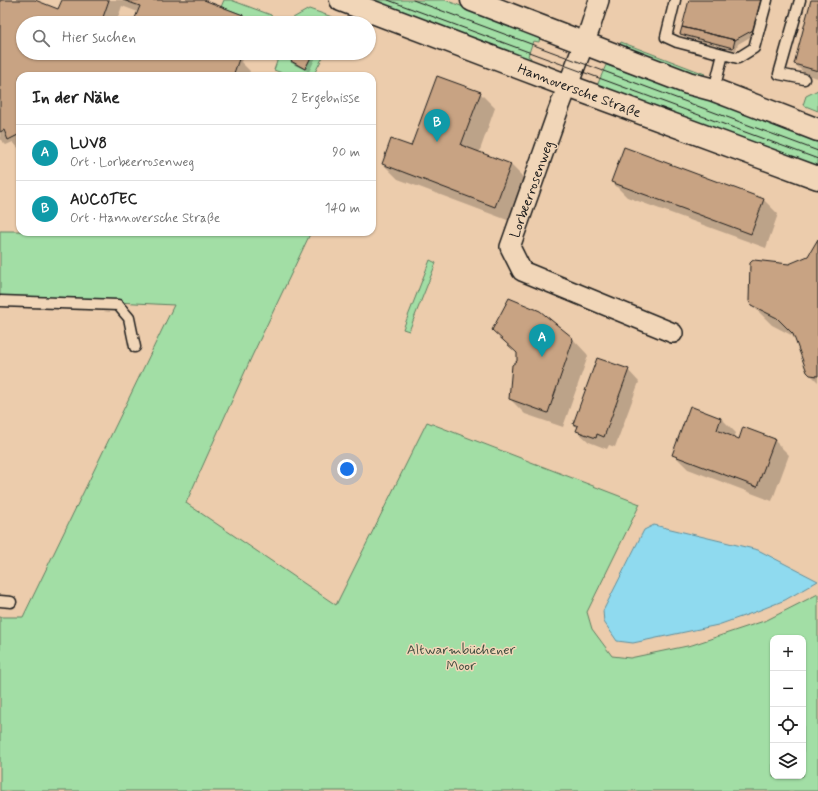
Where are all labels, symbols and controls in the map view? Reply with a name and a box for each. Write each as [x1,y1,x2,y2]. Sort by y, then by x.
search box [16,16,376,60]
icon: search [30,27,52,49]
text: Hier suchen [62,28,136,48]
street label: Hannoversche Straße [515,60,644,122]
text: In der Nähe [32,87,120,109]
text: 2 Ergebnisse [291,90,360,107]
pin: B [424,109,450,142]
text: LUV8 [70,134,107,154]
street label: Lorbeerrosenweg [506,138,558,240]
text: A [41,144,49,161]
text: 90 m [332,144,360,161]
text: Ort · Lorbeerrosenweg [70,154,194,171]
text: AUCOTEC [70,190,137,210]
text: B [41,200,49,217]
text: 140 m [325,200,360,217]
text: Ort · Hannoversche Straße [70,210,220,227]
pin: A [529,324,555,357]
your location [337,459,357,479]
map controls [770,635,806,779]
button: + [770,635,806,671]
park label: Altwarmbüchener Moor [407,641,516,675]
button: − [770,671,806,707]
button: locate [770,707,806,743]
button: layers [770,743,806,779]

